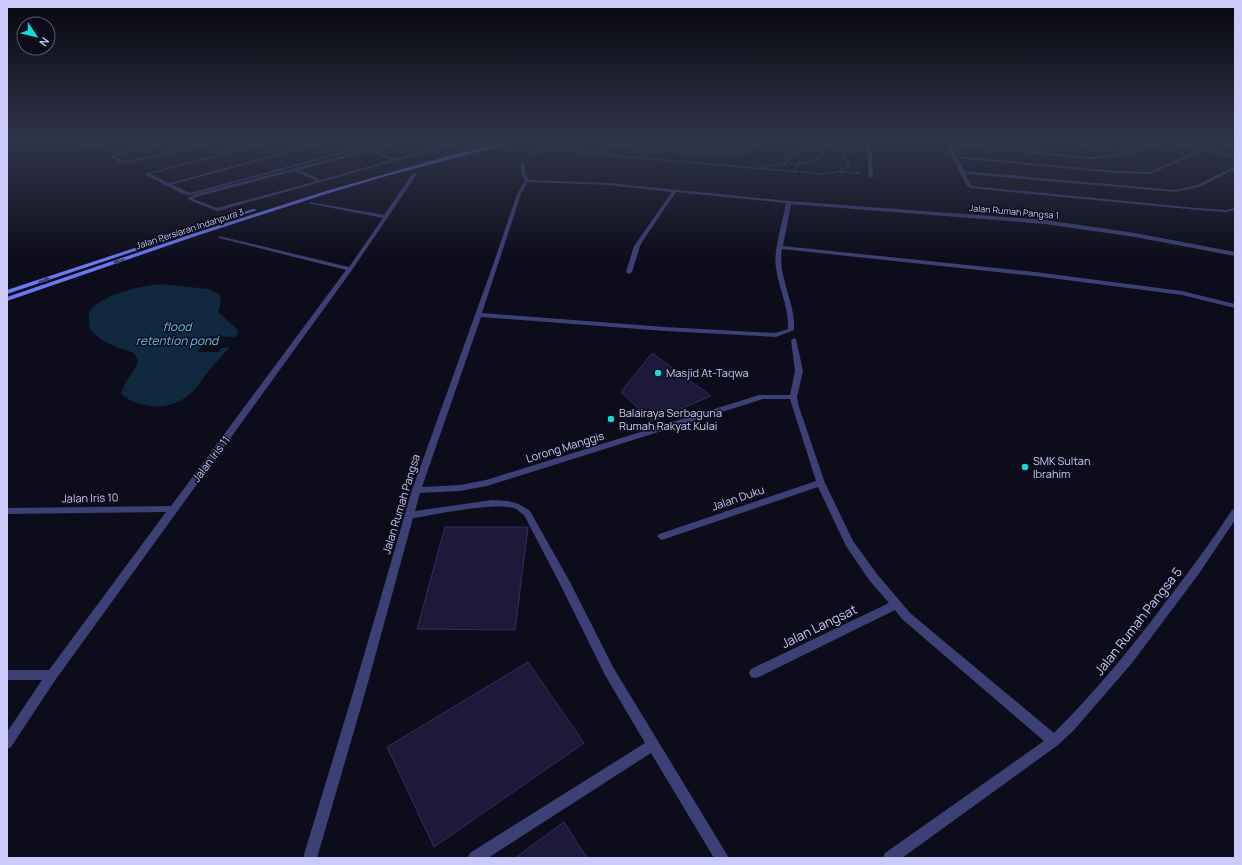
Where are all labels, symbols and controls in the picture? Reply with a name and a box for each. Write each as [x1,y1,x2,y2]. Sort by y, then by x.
north arrow [16,16,56,56]
text: N [36,34,53,50]
street label: Jalan Rumah Pangsa 1 [969,201,1060,222]
street label: Jalan Persiaran Indahpura 3 [134,205,246,252]
one-way arrow [113,258,125,264]
one-way arrow [38,277,50,283]
water label: flood retention pond [136,318,220,349]
place label: Masjid At-Taqwa [666,365,749,380]
marker: Masjid At-Taqwa [653,368,663,378]
place label: Balairaya Serbaguna Rumah Rakyat Kulai [619,405,722,433]
marker: Balairaya Serbaguna Rumah Rakyat Kulai [606,414,616,424]
street label: Lorong Manggis [524,427,606,466]
street label: Jalan Iris 11 [188,433,233,485]
street label: Jalan Rumah Pangsa [378,452,423,556]
place label: SMK Sultan Ibrahim [1033,453,1090,481]
marker: SMK Sultan Ibrahim [1020,462,1030,472]
street label: Jalan Duku [710,482,766,513]
street label: Jalan Iris 10 [62,490,118,505]
street label: Jalan Rumah Pangsa 5 [1090,563,1186,679]
street label: Jalan Langsat [778,600,860,652]

